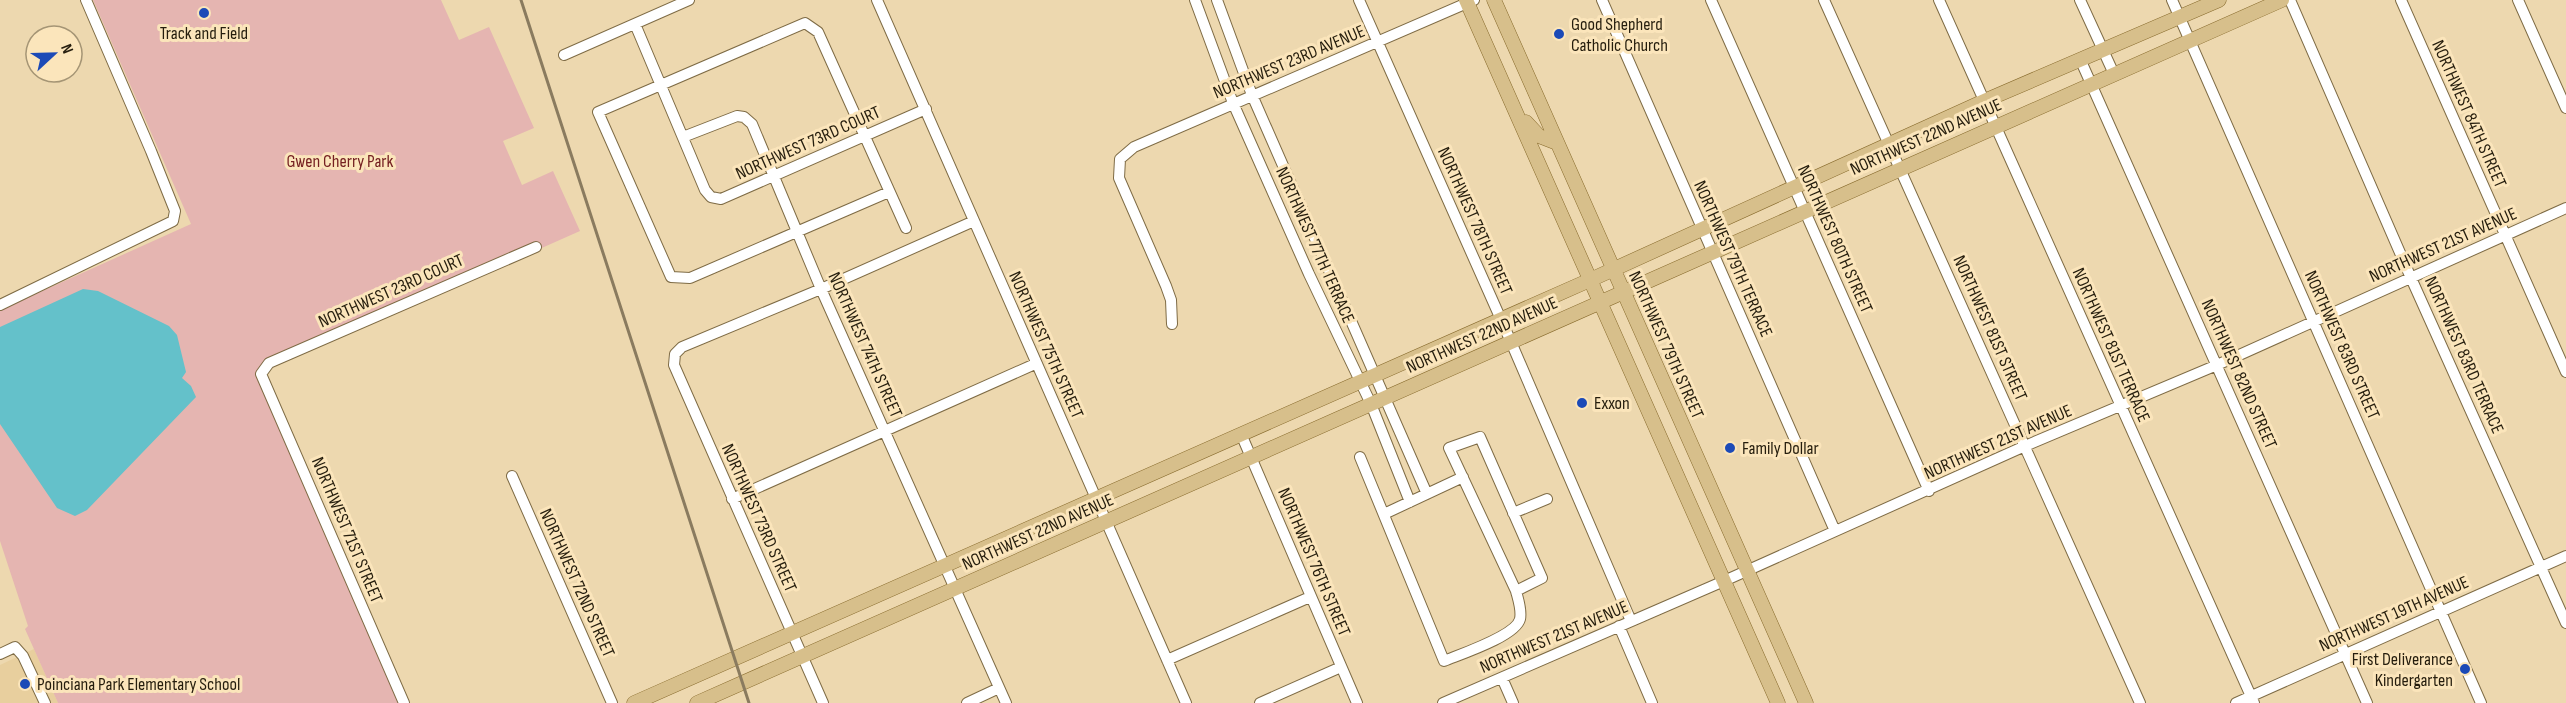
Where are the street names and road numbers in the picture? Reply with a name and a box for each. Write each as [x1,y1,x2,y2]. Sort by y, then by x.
street label: NORTHWEST 23RD AVENUE [1210,21,1368,103]
street label: NORTHWEST 84TH STREET [2427,37,2511,191]
street label: NORTHWEST 22ND AVENUE [1847,94,2005,180]
street label: NORTHWEST 73RD COURT [732,102,884,184]
street label: NORTHWEST 78TH STREET [1433,144,1517,298]
street label: NORTHWEST 80TH STREET [1793,162,1877,316]
street label: NORTHWEST 77TH TERRACE [1271,164,1359,326]
street label: NORTHWEST 79TH TERRACE [1689,178,1777,340]
street label: NORTHWEST 21ST AVENUE [2366,203,2520,287]
street label: NORTHWEST 23RD COURT [315,250,467,332]
street label: NORTHWEST 81ST STREET [1949,252,2031,404]
street label: NORTHWEST 81ST TERRACE [2068,265,2154,425]
street label: NORTHWEST 75TH STREET [1004,268,1088,422]
street label: NORTHWEST 79TH STREET [1624,268,1708,422]
street label: NORTHWEST 83RD STREET [2300,268,2384,422]
street label: NORTHWEST 74TH STREET [823,269,907,421]
street label: NORTHWEST 83RD TERRACE [2420,273,2508,437]
street label: NORTHWEST 22ND AVENUE [1403,292,1561,378]
street label: NORTHWEST 82ND STREET [2197,296,2281,452]
street label: NORTHWEST 21ST AVENUE [1921,400,2075,484]
street label: NORTHWEST 73RD STREET [717,441,801,595]
street label: NORTHWEST 71ST STREET [307,454,387,606]
street label: NORTHWEST 76TH STREET [1273,485,1355,639]
street label: NORTHWEST 22ND AVENUE [959,489,1117,575]
street label: NORTHWEST 72ND STREET [535,506,619,660]
street label: NORTHWEST 19TH AVENUE [2316,572,2472,656]
street label: NORTHWEST 21ST AVENUE [1477,596,1631,678]

